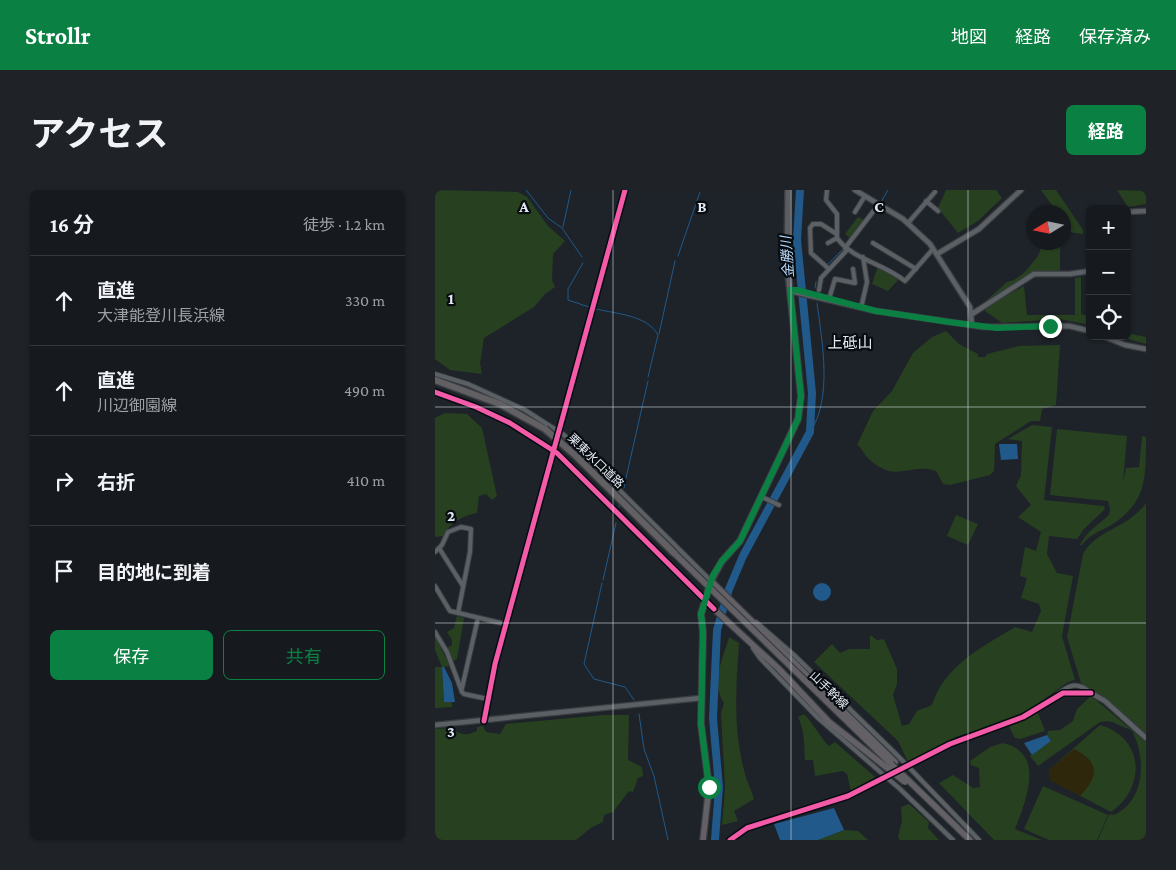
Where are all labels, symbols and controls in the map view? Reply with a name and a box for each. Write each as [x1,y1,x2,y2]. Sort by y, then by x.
text: Strollr [25,22,91,49]
text: 地図 [951,27,987,47]
text: 経路 [1015,27,1051,47]
text: 保存済み [1079,27,1151,47]
button: 経路 [1066,105,1146,155]
text: アクセス [30,115,168,154]
text: A [518,198,529,215]
text: B [697,198,707,215]
text: C [874,198,884,215]
north arrow [1026,205,1071,250]
map controls [1086,205,1131,340]
button: + [1086,205,1131,250]
text: 16 分 [50,213,94,237]
text: 徒歩 · 1.2 km [303,216,385,233]
water label: 金勝川 [777,233,796,279]
button: − [1086,250,1131,295]
text: 直進 [97,280,135,301]
icon: ahead [50,287,78,315]
text: 1 [448,290,454,307]
text: 330 m [345,292,385,309]
button: locate [1086,295,1131,340]
text: 大津能登川長浜線 [97,307,225,324]
route end [1039,315,1062,338]
district label: 上砥山 [827,335,873,351]
text: 直進 [97,370,135,391]
icon: ahead [50,377,78,405]
text: 490 m [344,382,385,399]
text: 川辺御園線 [97,397,177,414]
street label: 栗東水口道路 [565,431,627,491]
icon: right [50,467,78,495]
text: 右折 [97,472,135,493]
text: 410 m [347,472,385,489]
text: 2 [447,507,455,524]
icon: arrive [50,557,78,585]
text: 目的地に到着 [97,562,211,583]
button: 保存 [50,630,213,680]
button: 共有 [223,630,385,680]
street label: 山手幹線 [807,668,851,712]
text: 3 [447,723,455,740]
route start [698,776,721,799]

